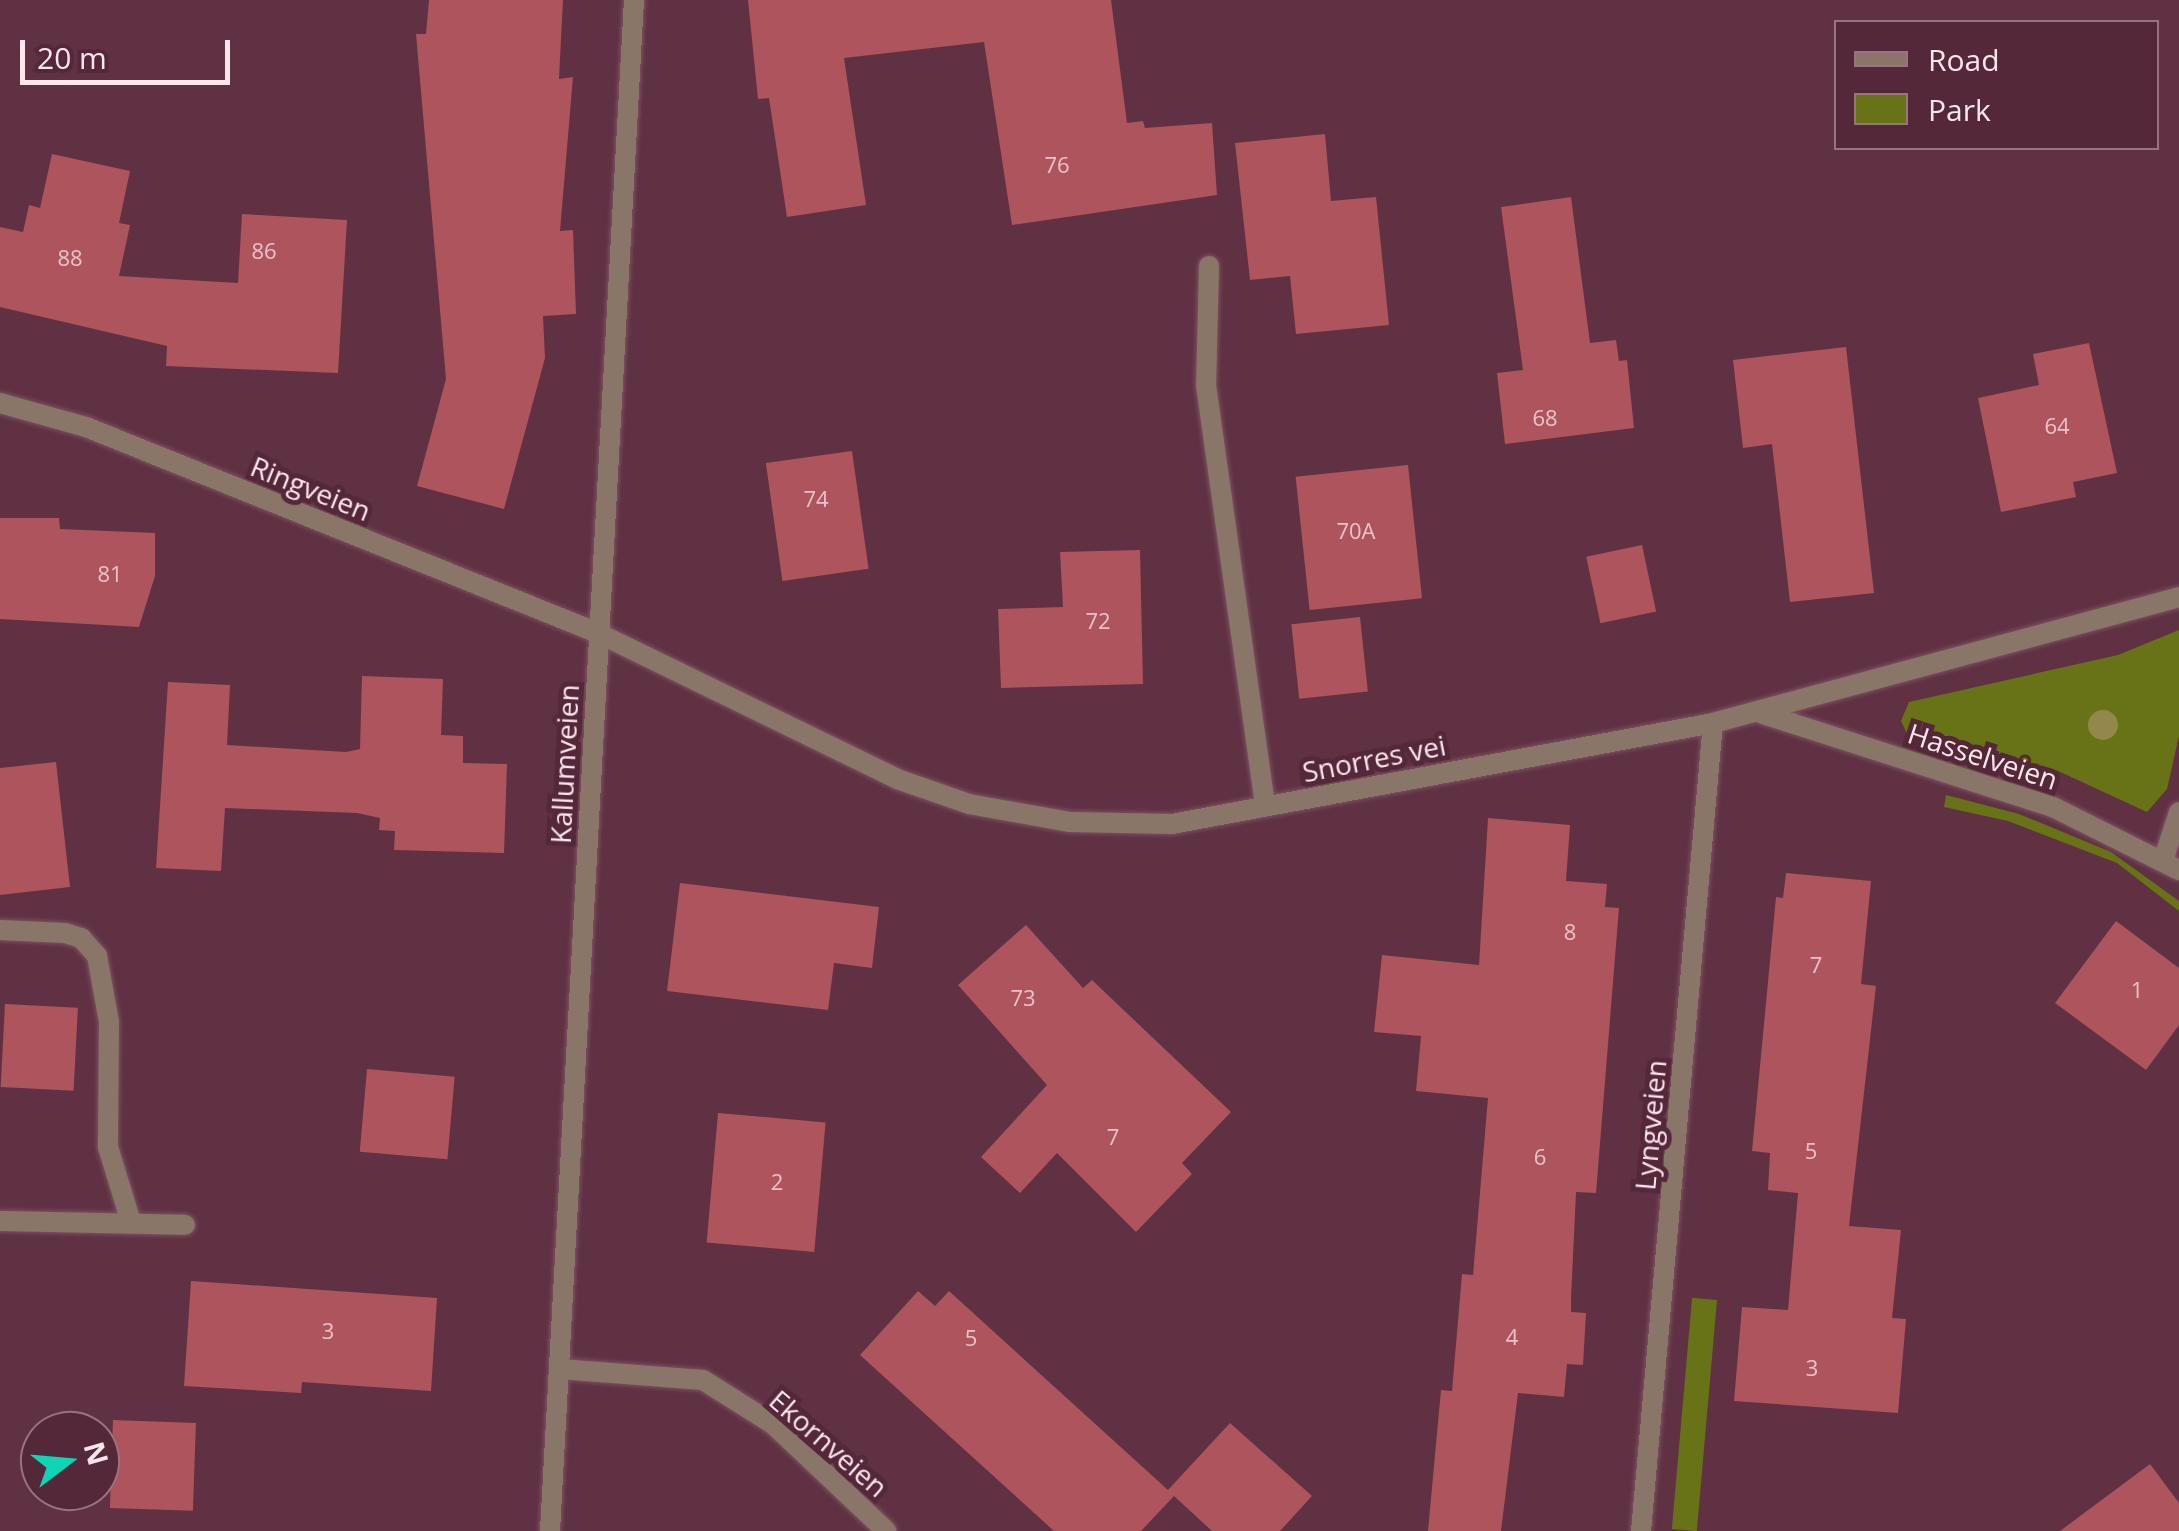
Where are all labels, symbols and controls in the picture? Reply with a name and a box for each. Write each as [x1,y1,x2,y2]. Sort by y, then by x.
scale bar [25,20,235,82]
legend [1834,20,2159,150]
text: 20 m [37,37,107,78]
text: Road [1928,39,2000,80]
text: Park [1928,89,1991,130]
house number: 76 [1044,152,1070,178]
house number: 86 [251,238,277,264]
house number: 88 [57,245,83,271]
house number: 68 [1532,405,1558,431]
house number: 64 [2044,413,2070,439]
street label: Ringveien [246,449,376,527]
house number: 74 [803,486,829,512]
house number: 70A [1336,518,1376,544]
house number: 81 [97,561,123,587]
house number: 72 [1085,608,1111,634]
street label: Kallumveien [543,683,585,845]
street label: Hasselveien [1904,716,2062,796]
street label: Snorres vei [1299,728,1449,788]
house number: 8 [1564,919,1576,945]
house number: 7 [1810,952,1822,978]
house number: 1 [2131,977,2143,1003]
house number: 73 [1010,985,1036,1011]
street label: Lyngveien [1628,1058,1672,1192]
house number: 7 [1107,1124,1119,1150]
house number: 5 [1805,1138,1817,1164]
house number: 6 [1534,1144,1546,1170]
house number: 2 [771,1169,783,1195]
house number: 3 [322,1318,334,1344]
house number: 4 [1506,1324,1518,1350]
house number: 5 [965,1325,977,1351]
house number: 3 [1806,1355,1818,1381]
street label: Ekornveien [763,1383,895,1503]
north arrow [20,1411,120,1511]
text: N [76,1437,118,1469]

